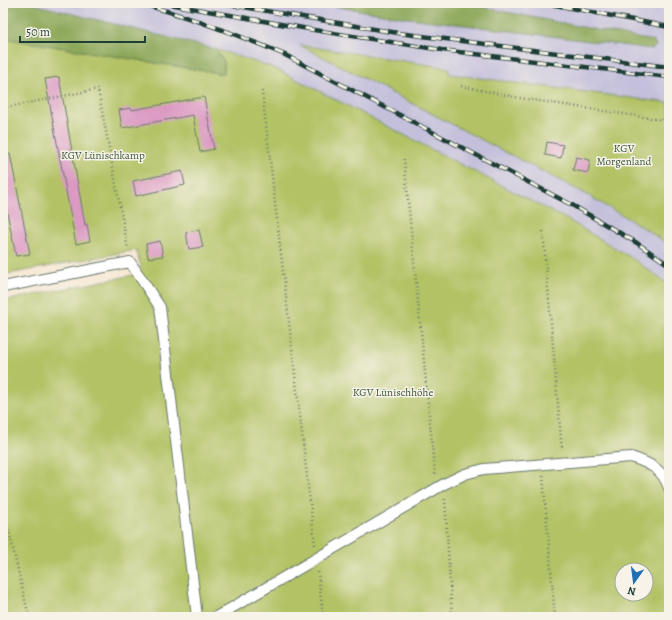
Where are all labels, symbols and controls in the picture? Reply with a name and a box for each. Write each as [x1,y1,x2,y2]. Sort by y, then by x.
scale bar [20,18,145,44]
text: 50 m [26,24,50,40]
park label: KGV Morgenland [597,141,652,169]
park label: KGV Lünischkamp [61,148,145,163]
park label: KGV Lünischhöhe [353,385,433,400]
north arrow [614,562,654,602]
text: N [626,583,637,599]

